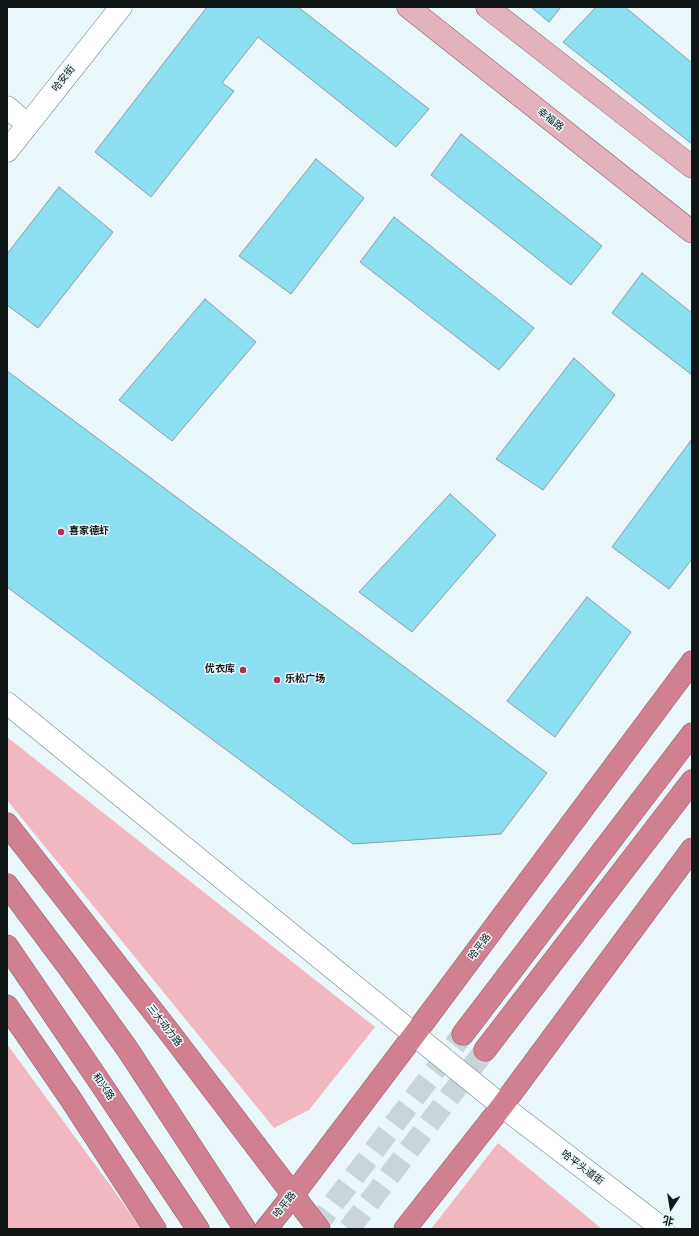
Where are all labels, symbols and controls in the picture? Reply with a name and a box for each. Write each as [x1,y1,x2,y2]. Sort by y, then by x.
street label: 哈安街 [50,63,78,95]
street label: 幸福路 [534,106,566,134]
place label: 喜家德虾 [69,526,109,538]
marker: 喜家德虾 [56,527,66,537]
place label: 优衣库 [205,664,235,676]
marker: 优衣库 [238,665,248,675]
place label: 乐松广场 [285,674,325,686]
marker: 乐松广场 [272,675,282,685]
street label: 哈平路 [466,931,494,963]
street label: 三大动力路 [144,1003,184,1049]
street label: 和兴路 [90,1071,116,1103]
street label: 哈平头道街 [558,1148,606,1188]
north arrow [651,1188,691,1228]
street label: 哈平路 [271,1190,299,1220]
text: 北 [661,1212,675,1229]

